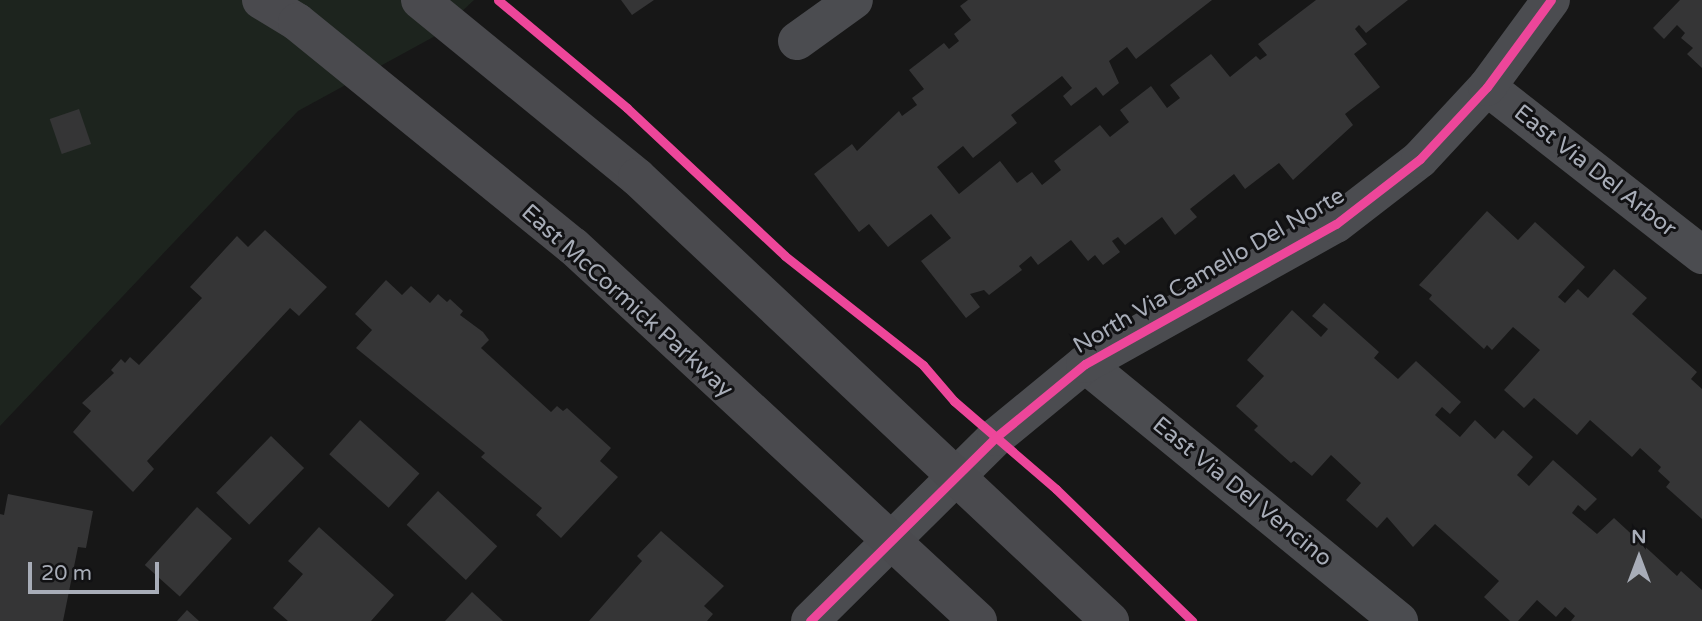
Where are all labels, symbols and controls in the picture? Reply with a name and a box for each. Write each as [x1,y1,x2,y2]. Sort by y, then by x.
street label: East Via Del Arbor [1508,99,1682,243]
street label: North Via Camello Del Norte [1068,182,1350,360]
street label: East McCormick Parkway [515,199,739,403]
street label: East Via Del Vencino [1147,411,1337,573]
north arrow [1604,523,1674,593]
text: N [1631,526,1647,548]
scale bar [32,548,163,592]
text: 20 m [41,561,92,586]

